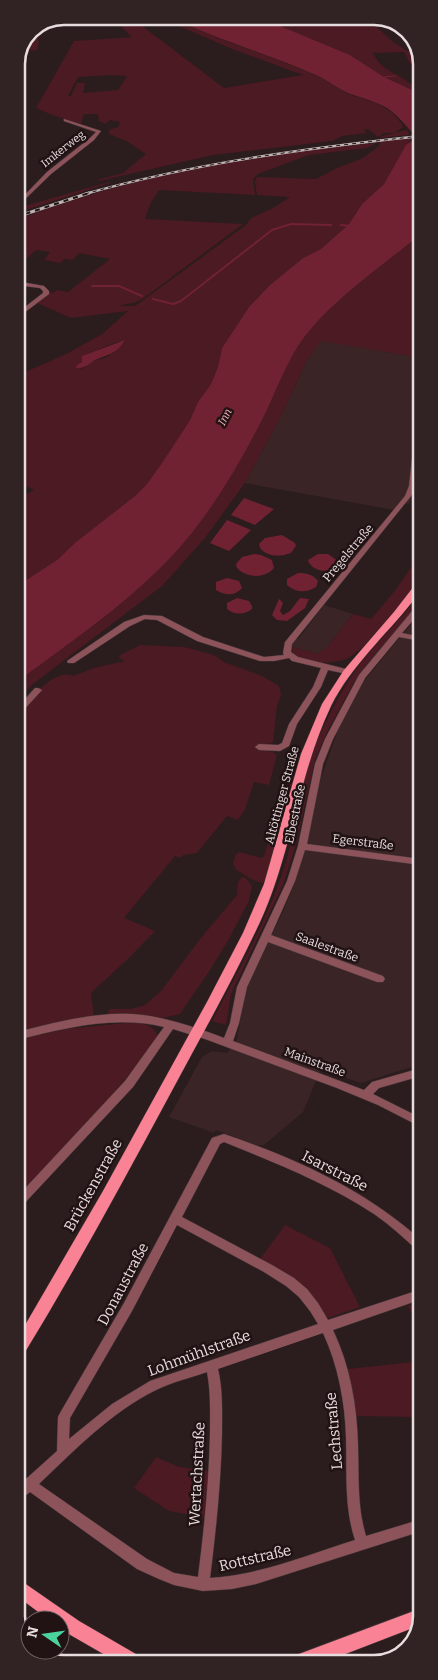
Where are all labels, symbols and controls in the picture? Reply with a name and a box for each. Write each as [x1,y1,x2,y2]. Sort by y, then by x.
street label: Imkerweg [39,128,87,170]
water label: Inn [215,406,235,428]
street label: Pregelstraße [320,521,376,585]
street label: Altöttinger Straße [262,745,302,845]
street label: Elbestraße [282,783,308,845]
street label: Egerstraße [332,831,394,853]
street label: Saalestraße [294,929,360,965]
street label: Mainstraße [283,1044,347,1080]
street label: Brückenstraße [60,1136,126,1234]
street label: Isarstraße [299,1147,371,1195]
street label: Donaustraße [94,1240,152,1328]
street label: Lohmühlstraße [145,1326,253,1380]
street label: Lechstraße [322,1391,346,1471]
street label: Wertachstraße [185,1422,209,1526]
street label: Rottstraße [217,1541,293,1575]
north arrow [20,1610,70,1660]
text: N [23,1625,42,1639]

